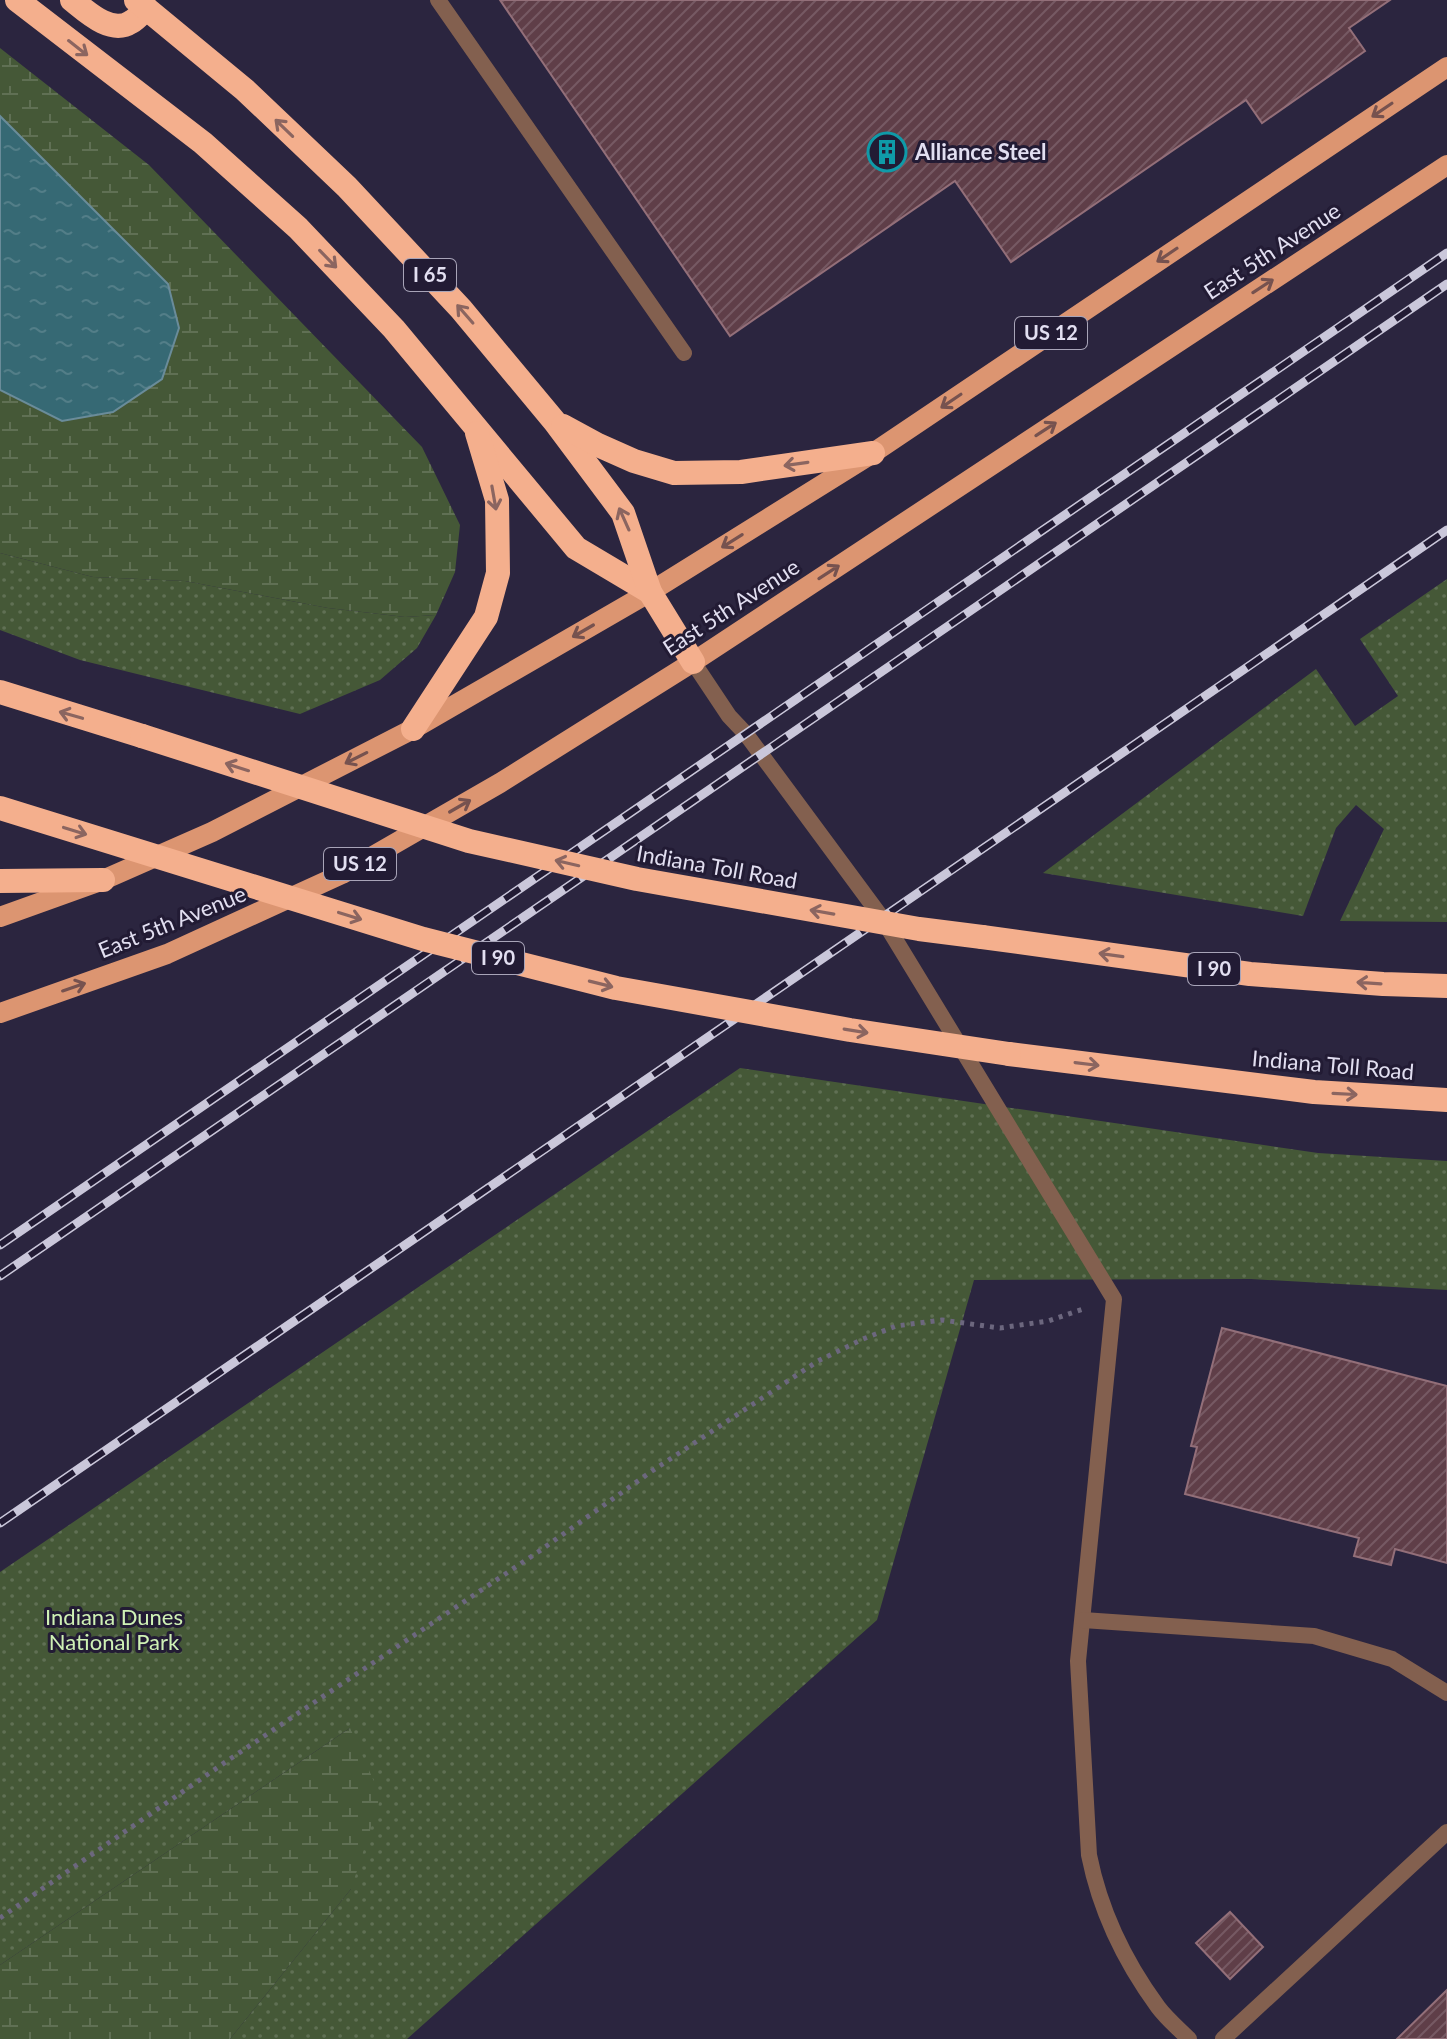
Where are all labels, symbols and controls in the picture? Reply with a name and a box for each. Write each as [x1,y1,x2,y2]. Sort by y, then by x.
one-way arrow [67,39,88,57]
one-way arrow [1372,102,1394,118]
one-way arrow [274,118,294,137]
building icon: Alliance Steel [866,131,908,173]
place label: Alliance Steel [914,138,1047,165]
street label: East 5th Avenue [1198,196,1345,305]
one-way arrow [1156,247,1178,264]
one-way arrow [318,249,337,269]
road number: I 65 [404,259,456,291]
one-way arrow [1251,278,1273,294]
one-way arrow [457,304,475,324]
road number: US 12 [1015,317,1087,349]
one-way arrow [940,393,963,409]
one-way arrow [1034,421,1056,437]
one-way arrow [784,457,809,472]
one-way arrow [488,485,503,510]
one-way arrow [615,507,630,532]
one-way arrow [721,534,744,550]
street label: East 5th Avenue [657,552,804,661]
one-way arrow [817,564,839,581]
one-way arrow [571,624,595,639]
one-way arrow [58,707,84,722]
one-way arrow [344,751,368,767]
one-way arrow [224,759,250,774]
one-way arrow [448,798,471,814]
one-way arrow [61,824,87,839]
street label: Indiana Toll Road [635,839,799,894]
road number: US 12 [324,848,396,880]
one-way arrow [554,855,580,870]
street label: East 5th Avenue [94,880,250,963]
one-way arrow [810,904,835,919]
one-way arrow [336,909,362,924]
road number: I 90 [472,942,524,974]
one-way arrow [1099,947,1124,962]
road number: I 90 [1188,953,1240,985]
one-way arrow [1356,975,1383,990]
one-way arrow [587,977,613,992]
one-way arrow [61,978,86,993]
one-way arrow [843,1024,868,1039]
street label: Indiana Toll Road [1251,1044,1415,1085]
one-way arrow [1073,1056,1100,1071]
one-way arrow [1331,1087,1358,1102]
park label: Indiana Dunes National Park [45,1603,183,1655]

